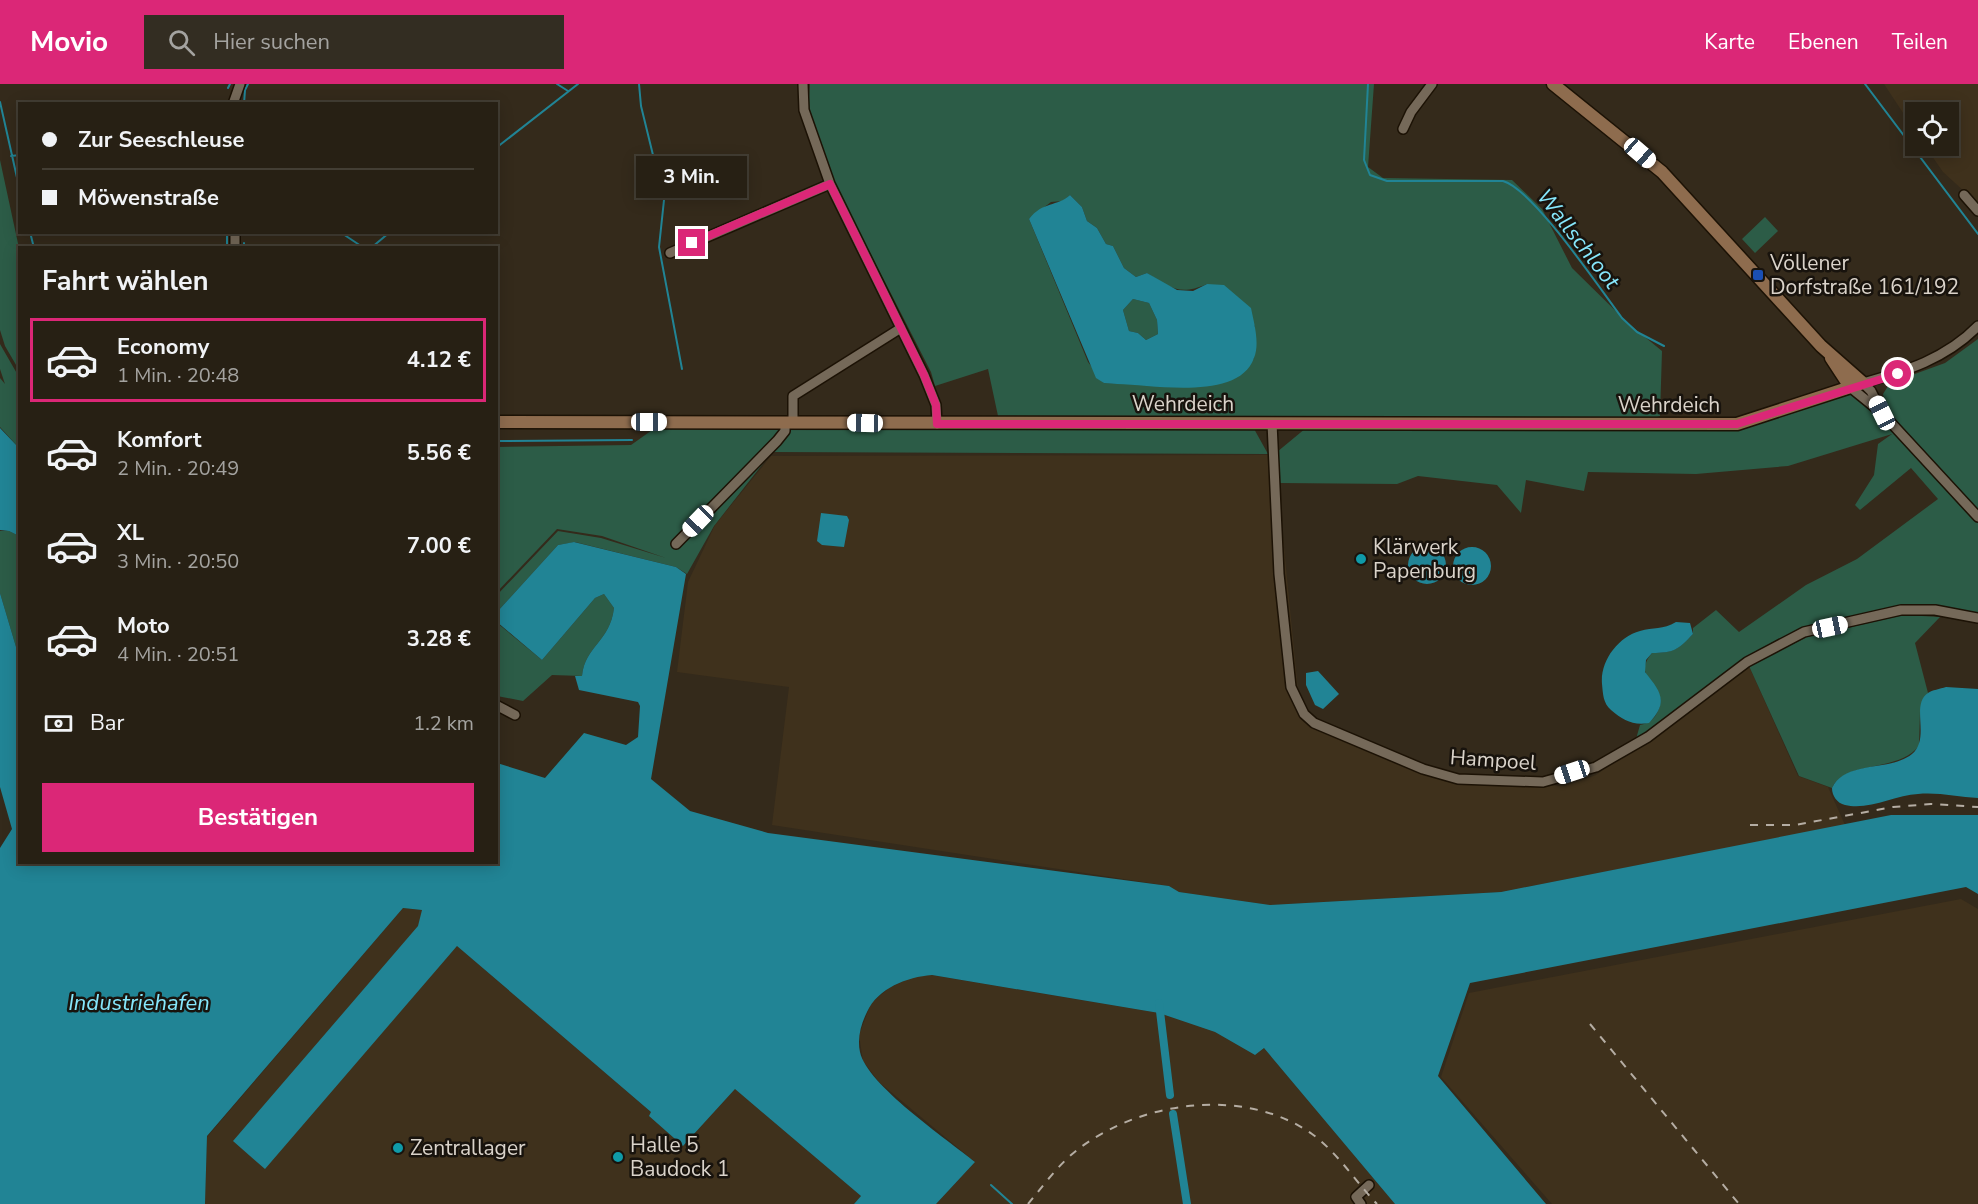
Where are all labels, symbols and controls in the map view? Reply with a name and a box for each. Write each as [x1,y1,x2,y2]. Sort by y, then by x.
search box [144,15,564,69]
text: Movio [30,23,108,61]
icon: search [165,26,198,59]
text: Hier suchen [213,27,330,57]
text: Karte [1704,28,1755,56]
text: Ebenen [1788,28,1859,56]
text: Teilen [1892,28,1948,56]
map controls [1905,102,1959,156]
button: locate [1905,102,1959,156]
text: Zur Seeschleuse [78,125,244,155]
car [1621,134,1659,172]
callout: 3 Min. [636,156,748,198]
text: 3 Min. [663,163,720,190]
text: Möwenstraße [78,183,219,213]
water label: Wallschloot [1529,183,1627,296]
route end [678,229,705,256]
place label: Völlener Dorfstraße 161/192 [1769,249,1959,301]
text: Fahrt wählen [42,263,208,300]
marker: Völlener Dorfstraße 161/192 [1751,268,1765,282]
text: Economy [117,332,209,362]
icon: car [45,333,99,387]
text: 4.12 € [407,345,471,375]
route start [1884,360,1911,387]
text: 1 Min. · 20:48 [117,362,239,389]
street label: Wehrdeich [1132,390,1234,418]
street label: Wehrdeich [1618,391,1720,419]
car [1866,393,1898,433]
car [631,413,667,431]
car [847,414,883,432]
text: Komfort [117,425,201,455]
icon: car [45,426,99,480]
text: 5.56 € [407,438,471,468]
text: 2 Min. · 20:49 [117,455,239,482]
car [679,502,717,540]
text: XL [117,518,144,548]
icon: car [45,519,99,573]
text: 7.00 € [407,531,471,561]
place label: Klärwerk Papenburg [1373,533,1476,585]
text: 3 Min. · 20:50 [117,548,239,575]
marker: Klärwerk Papenburg [1354,552,1368,566]
text: Moto [117,611,170,641]
icon: car [45,612,99,666]
car [1811,614,1849,640]
text: 3.28 € [407,624,471,654]
text: 4 Min. · 20:51 [117,641,239,668]
icon: cash [42,707,75,740]
text: Bar [90,708,124,738]
text: 1.2 km [413,710,474,737]
street label: Hampoel [1449,743,1538,777]
car [1552,758,1592,786]
button: Bestätigen [42,783,474,852]
water label: Industriehafen [68,988,210,1018]
place label: Halle 5 Baudock 1 [630,1131,729,1183]
place label: Zentrallager [410,1134,526,1162]
marker: Zentrallager [391,1141,405,1155]
marker: Halle 5 Baudock 1 [611,1150,625,1164]

